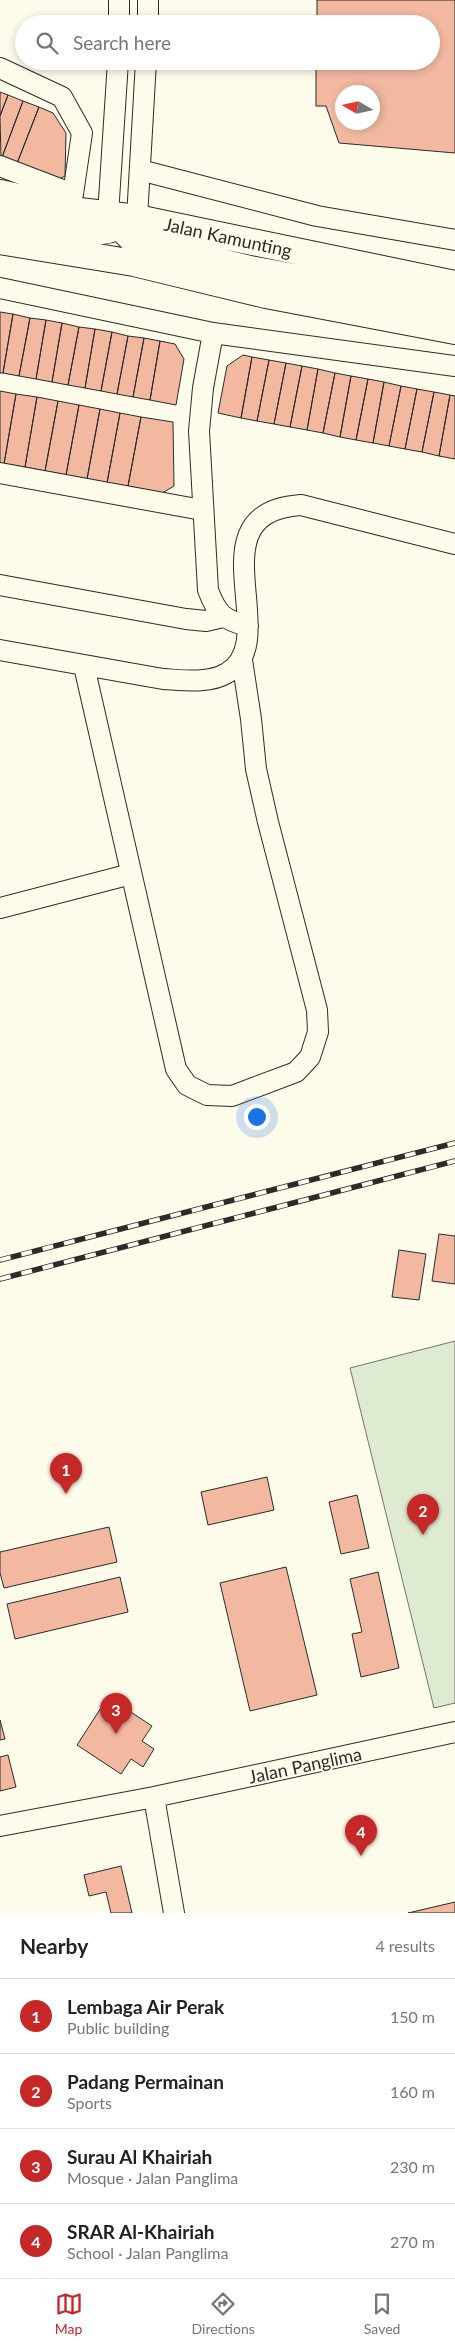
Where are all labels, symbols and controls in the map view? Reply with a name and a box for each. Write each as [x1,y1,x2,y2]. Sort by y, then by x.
search box [15,15,440,70]
icon: search [33,29,61,57]
text: Search here [73,31,171,54]
north arrow [335,85,380,130]
street label: Jalan Kamunting [162,213,294,261]
your location [244,1104,270,1130]
pin: 1 [50,1453,82,1494]
pin: 2 [407,1494,439,1535]
pin: 3 [100,1693,132,1734]
street label: Jalan Panglima [246,1742,364,1788]
pin: 4 [345,1815,377,1856]
text: Nearby [20,1933,88,1958]
text: 4 results [375,1936,435,1955]
text: Lembaga Air Perak [67,1995,224,2018]
text: 1 [31,2007,41,2026]
text: 150 m [390,2007,435,2026]
text: Public building [67,2018,169,2037]
text: Padang Permainan [67,2070,224,2093]
text: 2 [31,2082,41,2101]
text: 160 m [390,2082,435,2101]
text: Sports [67,2093,112,2112]
text: Surau Al Khairiah [67,2145,212,2168]
text: 3 [31,2157,41,2176]
text: 230 m [390,2157,435,2176]
text: Mosque · Jalan Panglima [67,2168,238,2187]
text: SRAR Al-Khairiah [67,2220,215,2243]
text: 4 [31,2232,41,2251]
text: 270 m [390,2232,435,2251]
text: School · Jalan Panglima [67,2243,228,2262]
tab: Map [55,2290,83,2337]
tab: Directions [192,2290,255,2337]
tab: Saved [364,2290,400,2337]

